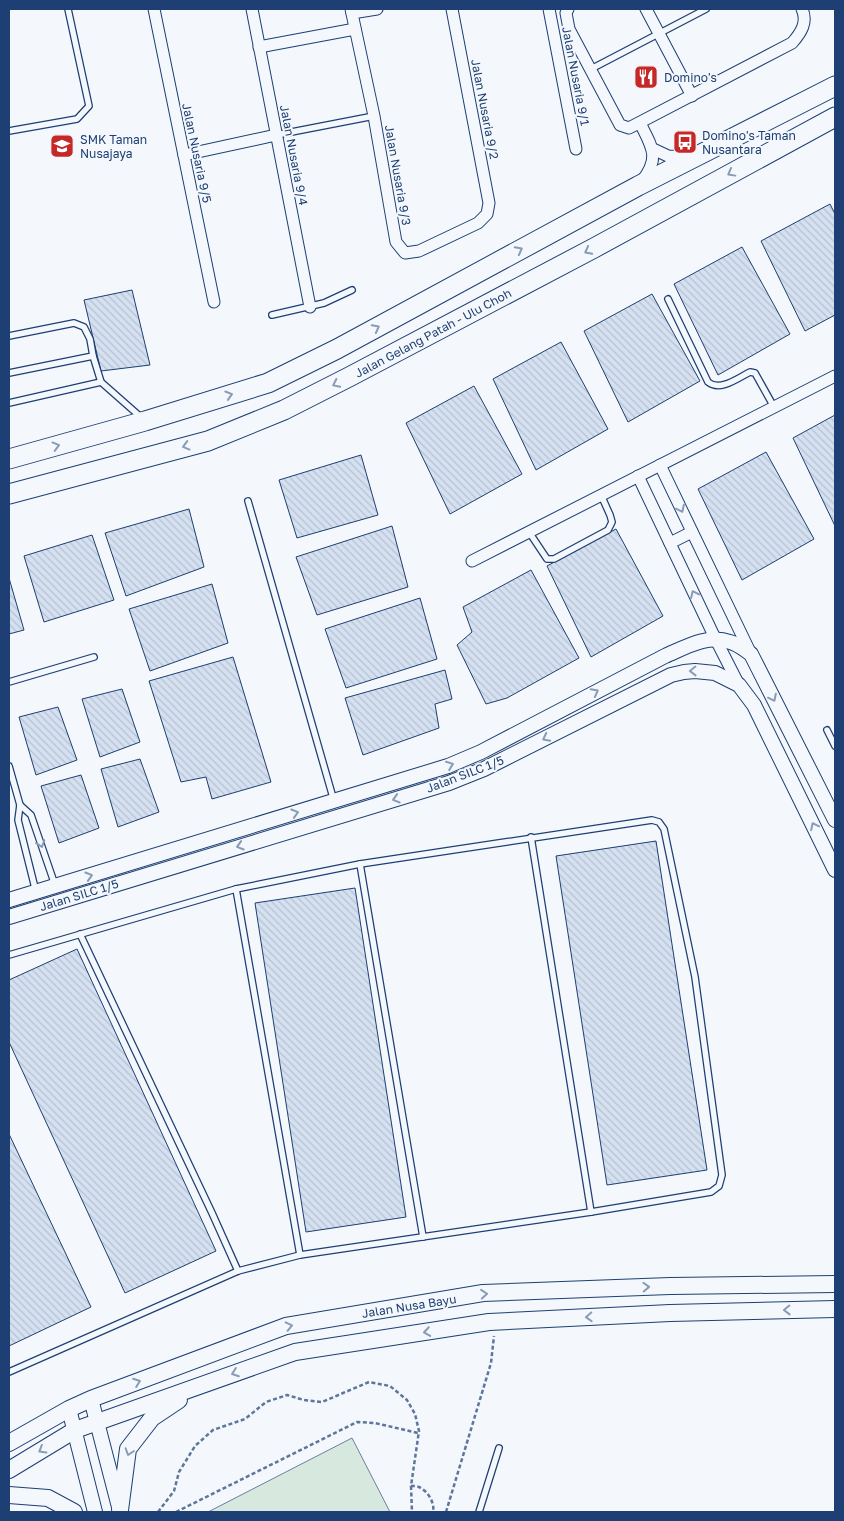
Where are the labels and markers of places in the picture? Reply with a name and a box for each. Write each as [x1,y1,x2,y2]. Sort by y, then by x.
restaurant icon: Domino's [633,64,659,90]
place label: Domino's [664,70,717,85]
place label: Domino's Taman Nusantara [702,128,796,157]
bus stop icon: Domino's Taman Nusantara [672,129,698,155]
place label: SMK Taman Nusajaya [80,132,147,161]
school or university icon: SMK Taman Nusajaya [49,133,75,159]

